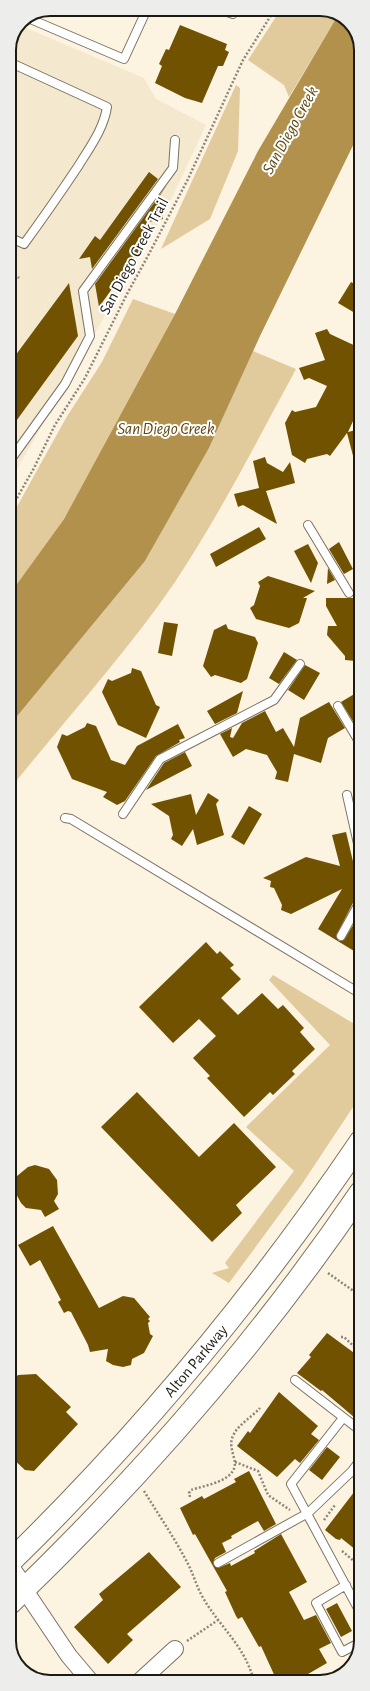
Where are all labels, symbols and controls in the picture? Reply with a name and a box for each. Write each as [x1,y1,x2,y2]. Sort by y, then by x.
water label: San Diego Creek [259,83,321,177]
street label: San Diego Creek Trail [96,195,172,317]
water label: San Diego Creek [117,420,215,437]
street label: Alton Parkway [161,1322,232,1401]

